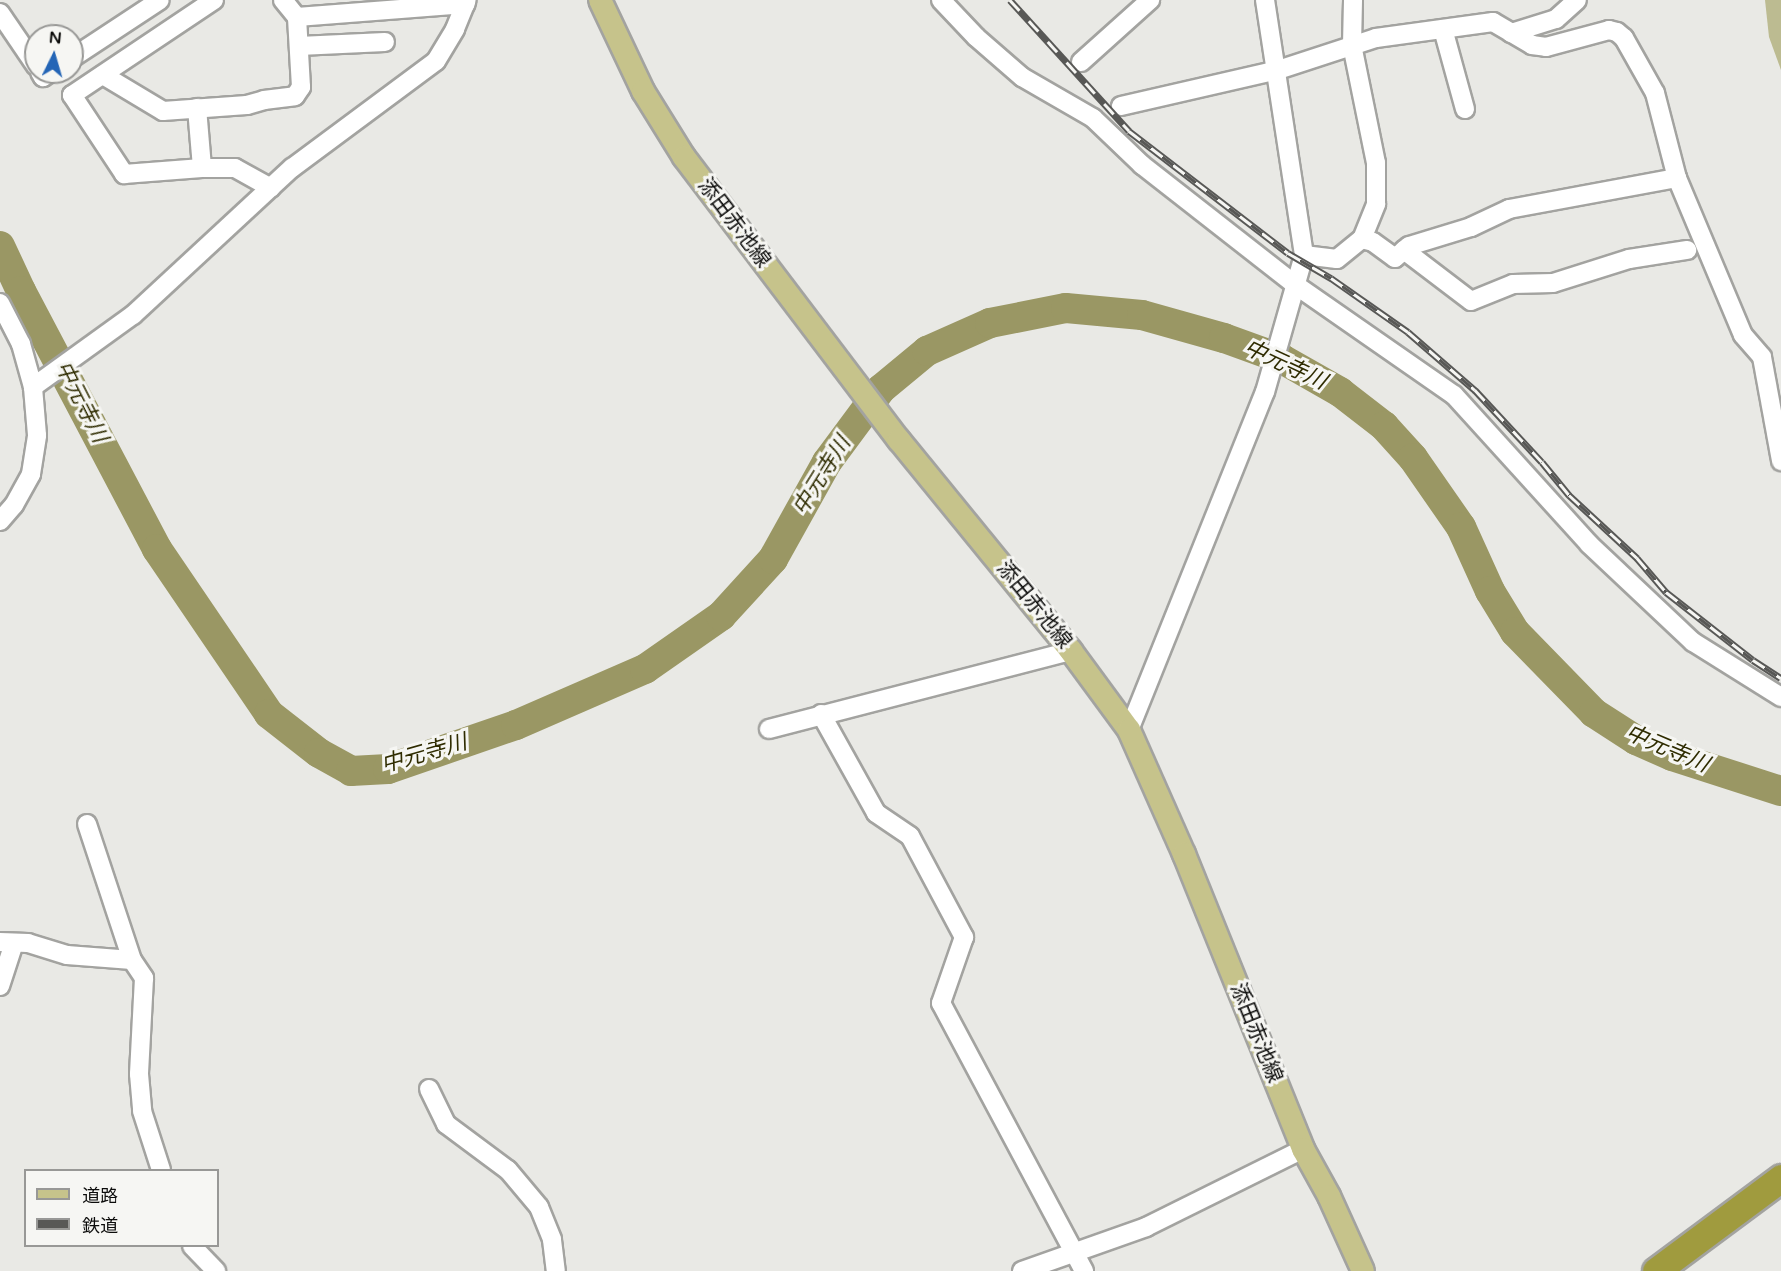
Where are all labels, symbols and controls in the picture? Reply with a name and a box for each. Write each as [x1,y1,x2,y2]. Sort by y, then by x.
north arrow [24,24,84,84]
text: N [48,28,63,49]
street label: 添田赤池線 [692,173,776,273]
water label: 中元寺川 [1240,334,1330,396]
water label: 中元寺川 [49,357,113,447]
water label: 中元寺川 [787,432,857,520]
street label: 添田赤池線 [991,556,1077,654]
water label: 中元寺川 [1621,720,1713,778]
water label: 中元寺川 [378,729,470,779]
street label: 添田赤池線 [1225,980,1287,1086]
legend [24,1169,219,1247]
text: 道路 [82,1185,118,1207]
text: 鉄道 [82,1215,118,1237]

